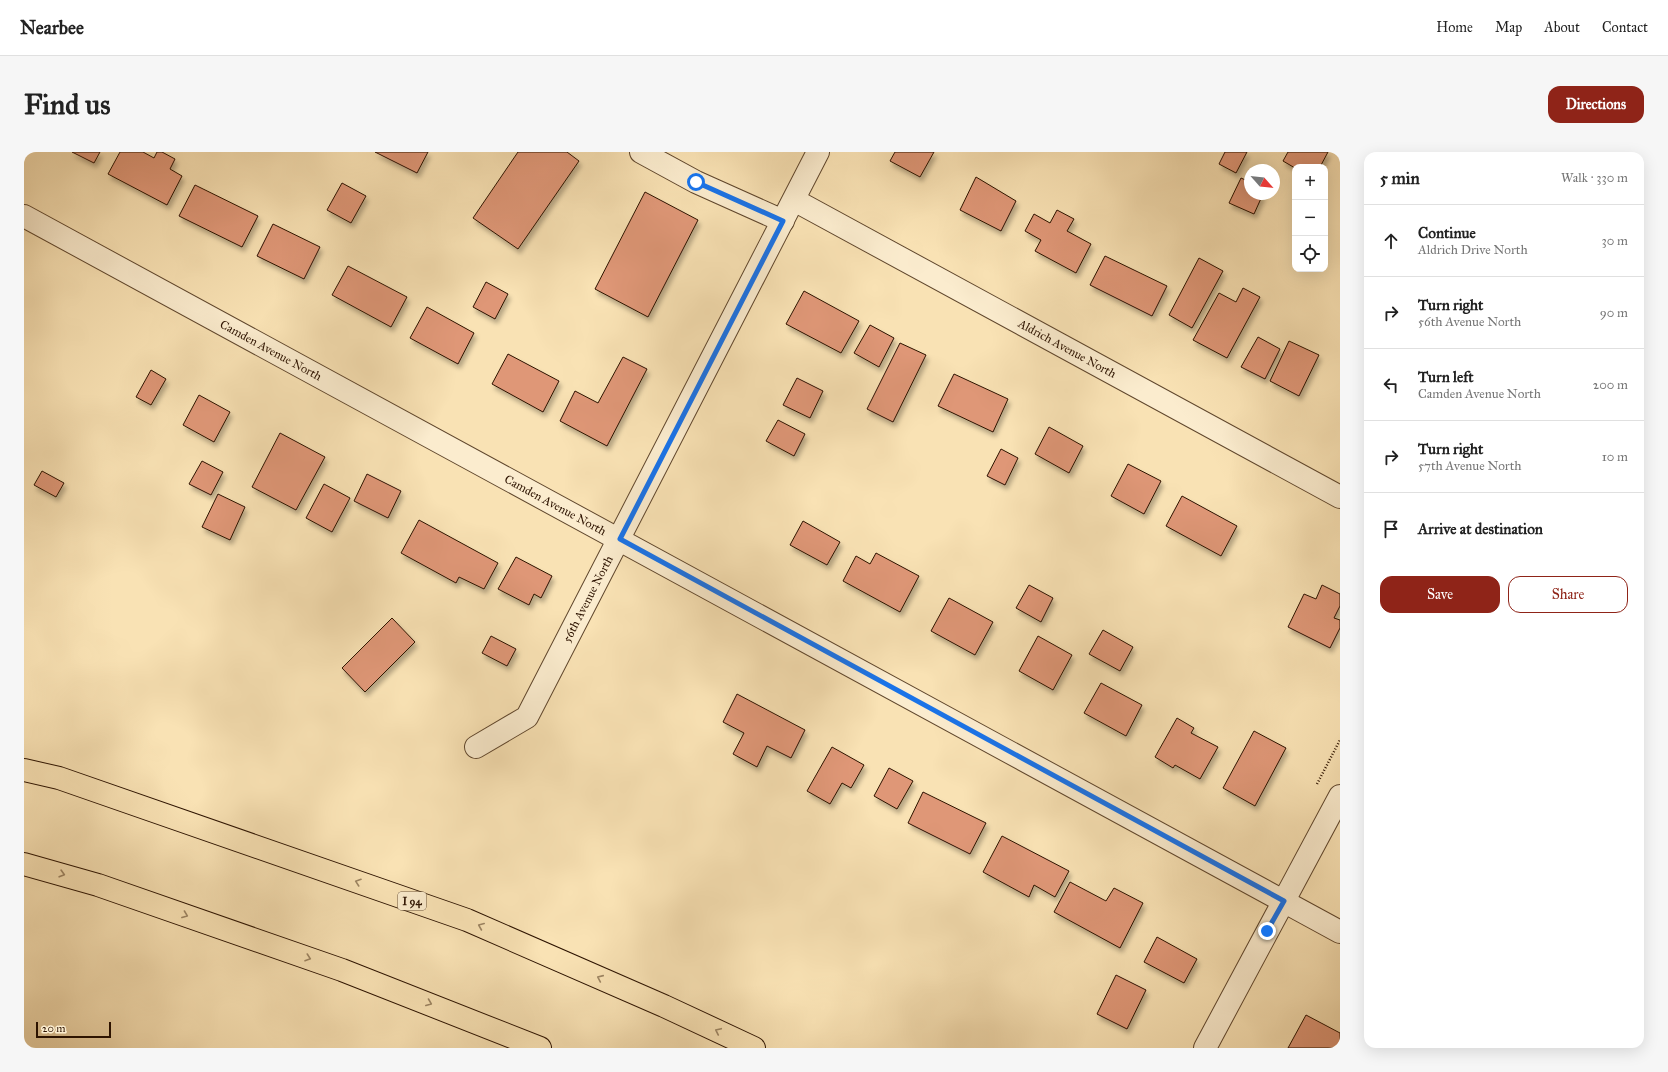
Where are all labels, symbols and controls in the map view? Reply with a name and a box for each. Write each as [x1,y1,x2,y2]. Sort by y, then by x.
text: Nearbee [20,16,84,39]
text: Home [1436,19,1473,36]
text: Map [1495,19,1522,36]
text: About [1544,19,1580,36]
text: Contact [1602,19,1648,36]
button: Directions [1548,86,1644,123]
text: Find us [24,87,110,122]
north arrow [1244,164,1280,200]
map controls [1292,164,1328,272]
button: + [1292,164,1328,200]
text: 5 min [1380,168,1420,189]
text: Walk · 330 m [1561,170,1628,186]
route start [687,173,705,191]
button: − [1292,200,1328,236]
text: Continue [1418,224,1476,242]
icon: ahead [1380,230,1402,252]
text: 30 m [1602,233,1628,249]
button: locate [1292,236,1328,272]
text: Aldrich Drive North [1418,242,1528,258]
text: Turn right [1418,296,1483,314]
icon: right [1380,302,1402,324]
text: 90 m [1600,305,1628,321]
text: 56th Avenue North [1418,314,1521,330]
street label: Aldrich Avenue North [1015,316,1119,381]
street label: Camden Avenue North [218,317,324,384]
text: Turn left [1418,368,1474,386]
icon: left [1380,374,1402,396]
text: 200 m [1593,377,1628,393]
text: Camden Avenue North [1418,386,1541,402]
text: Turn right [1418,440,1483,458]
icon: right [1380,446,1402,468]
text: 10 m [1602,449,1628,465]
text: 57th Avenue North [1418,458,1522,474]
street label: Camden Avenue North [502,472,609,539]
icon: arrive [1380,518,1402,540]
text: Arrive at destination [1418,520,1543,538]
street label: 56th Avenue North [560,553,616,645]
button: Save [1380,576,1500,613]
button: Share [1508,576,1628,613]
one-way arrow [58,869,65,878]
one-way arrow [355,878,362,887]
road number: I 94 [398,892,426,910]
one-way arrow [181,910,188,919]
route end [1258,922,1276,940]
one-way arrow [477,923,485,931]
one-way arrow [304,953,311,962]
one-way arrow [596,975,603,983]
one-way arrow [426,999,433,1007]
scale bar [36,1020,111,1039]
text: 20 m [42,1022,65,1035]
one-way arrow [715,1028,722,1036]

